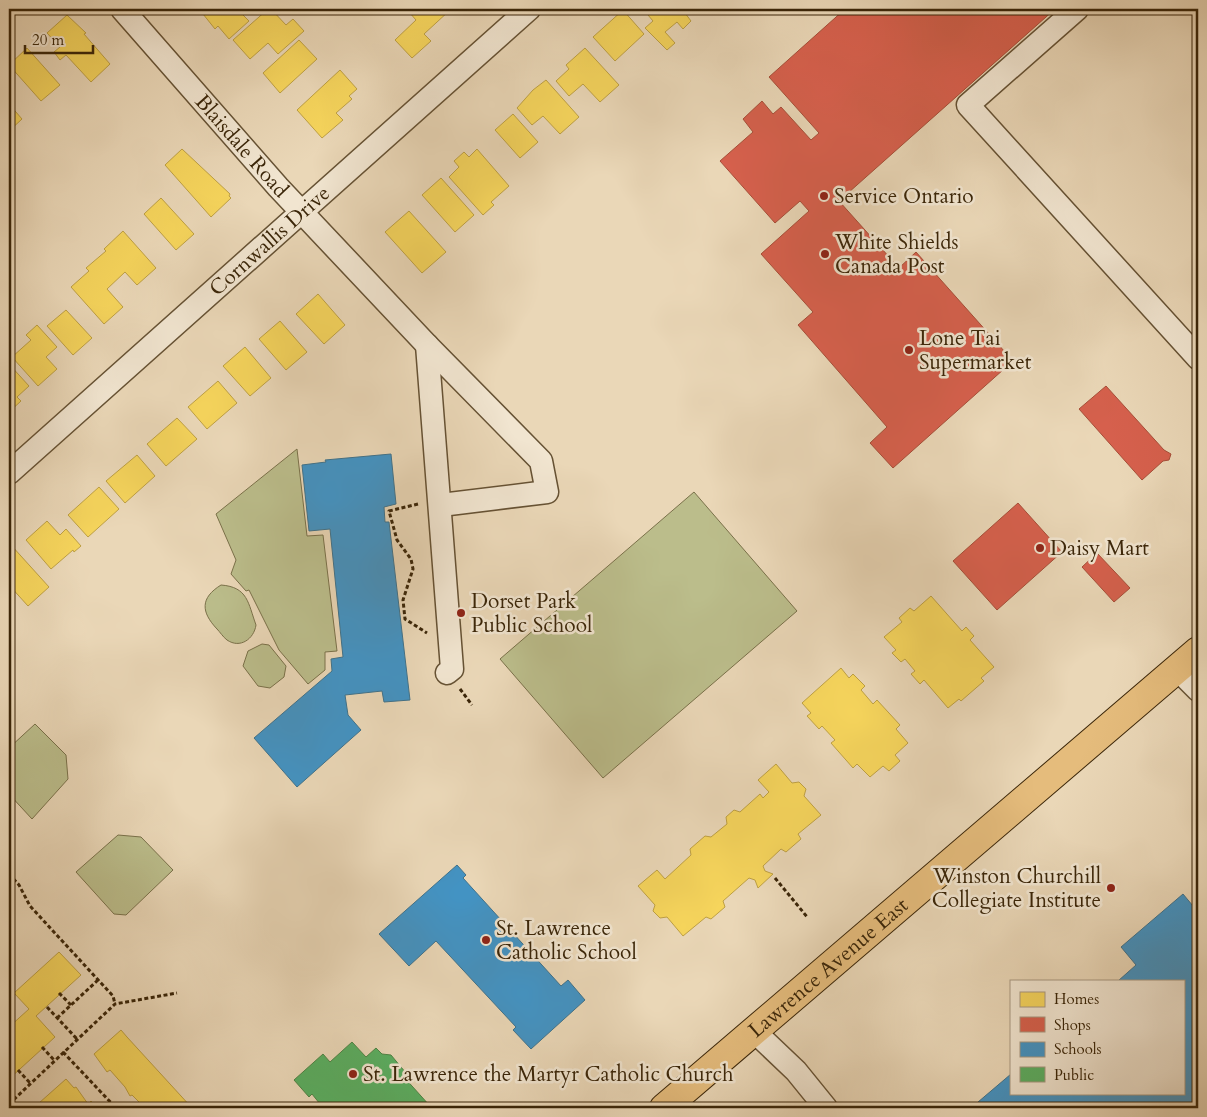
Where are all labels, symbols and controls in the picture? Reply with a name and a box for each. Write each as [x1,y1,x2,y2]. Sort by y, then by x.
scale bar [25,22,92,54]
text: 20 m [32,30,64,50]
street label: Blaisdale Road [188,88,295,204]
street label: Cornwallis Drive [203,179,336,303]
place label: Service Ontario [834,182,974,211]
marker: Service Ontario [818,190,830,202]
place label: White Shields Canada Post [834,228,958,281]
marker: White Shields Canada Post [819,248,831,260]
place label: Lone Tai Supermarket [919,324,1032,377]
marker: Lone Tai Supermarket [903,344,915,356]
place label: Daisy Mart [1050,534,1149,563]
marker: Daisy Mart [1034,542,1046,554]
place label: Dorset Park Public School [471,587,592,640]
marker: Dorset Park Public School [455,607,467,619]
place label: Winston Churchill Collegiate Institute [932,862,1101,915]
marker: Winston Churchill Collegiate Institute [1105,882,1117,894]
street label: Lawrence Avenue East [742,891,915,1045]
place label: St. Lawrence Catholic School [496,914,637,967]
marker: St. Lawrence Catholic School [480,934,492,946]
legend [1010,980,1184,1094]
text: Homes [1054,989,1099,1009]
text: Shops [1054,1015,1091,1035]
text: Schools [1054,1039,1102,1059]
place label: St. Lawrence the Martyr Catholic Church [363,1060,734,1089]
text: Public [1054,1065,1094,1085]
marker: St. Lawrence the Martyr Catholic Church [347,1068,359,1080]

